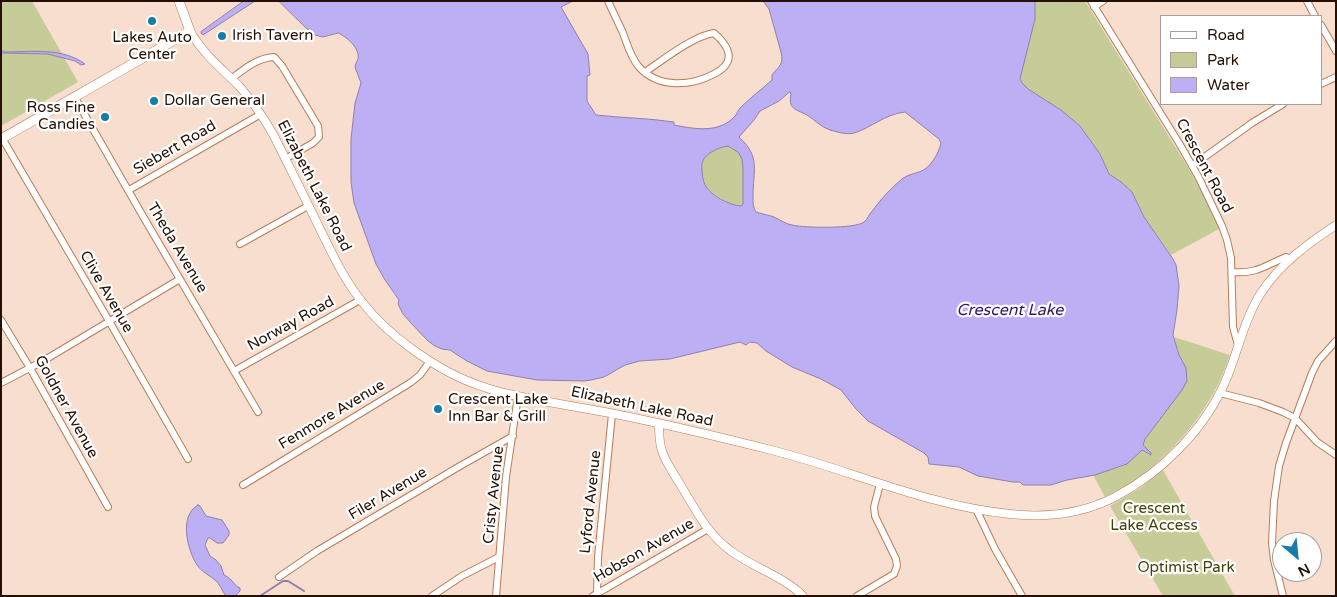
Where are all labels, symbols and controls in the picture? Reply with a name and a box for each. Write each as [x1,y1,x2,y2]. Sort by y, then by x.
marker: Lakes Auto Center [146,15,158,27]
legend [1160,15,1322,105]
text: Road [1207,26,1245,44]
place label: Irish Tavern [232,27,313,45]
place label: Lakes Auto Center [112,29,192,64]
marker: Irish Tavern [216,30,228,42]
text: Park [1207,51,1239,69]
text: Water [1207,76,1250,94]
place label: Dollar General [164,92,265,110]
marker: Dollar General [148,95,160,107]
place label: Ross Fine Candies [27,99,95,134]
marker: Ross Fine Candies [99,111,111,123]
street label: Crescent Road [1172,116,1236,216]
street label: Siebert Road [131,117,219,179]
street label: Elizabeth Lake Road [273,117,355,255]
street label: Theda Avenue [143,200,211,296]
street label: Clive Avenue [75,248,137,336]
street label: Norway Road [244,293,338,355]
water label: Crescent Lake [957,301,1063,321]
street label: Goldner Avenue [30,353,102,461]
street label: Fenmore Avenue [276,376,388,454]
street label: Elizabeth Lake Road [569,383,715,431]
place label: Crescent Lake Inn Bar & Grill [448,391,548,426]
marker: Crescent Lake Inn Bar & Grill [432,403,444,415]
street label: Cristy Avenue [480,445,508,545]
street label: Lyford Avenue [577,450,605,554]
street label: Filer Avenue [346,464,430,524]
park label: Crescent Lake Access [1110,500,1198,535]
street label: Hobson Avenue [591,515,697,587]
north arrow [1272,532,1322,582]
park label: Optimist Park [1137,559,1235,577]
text: N [1295,560,1313,580]

